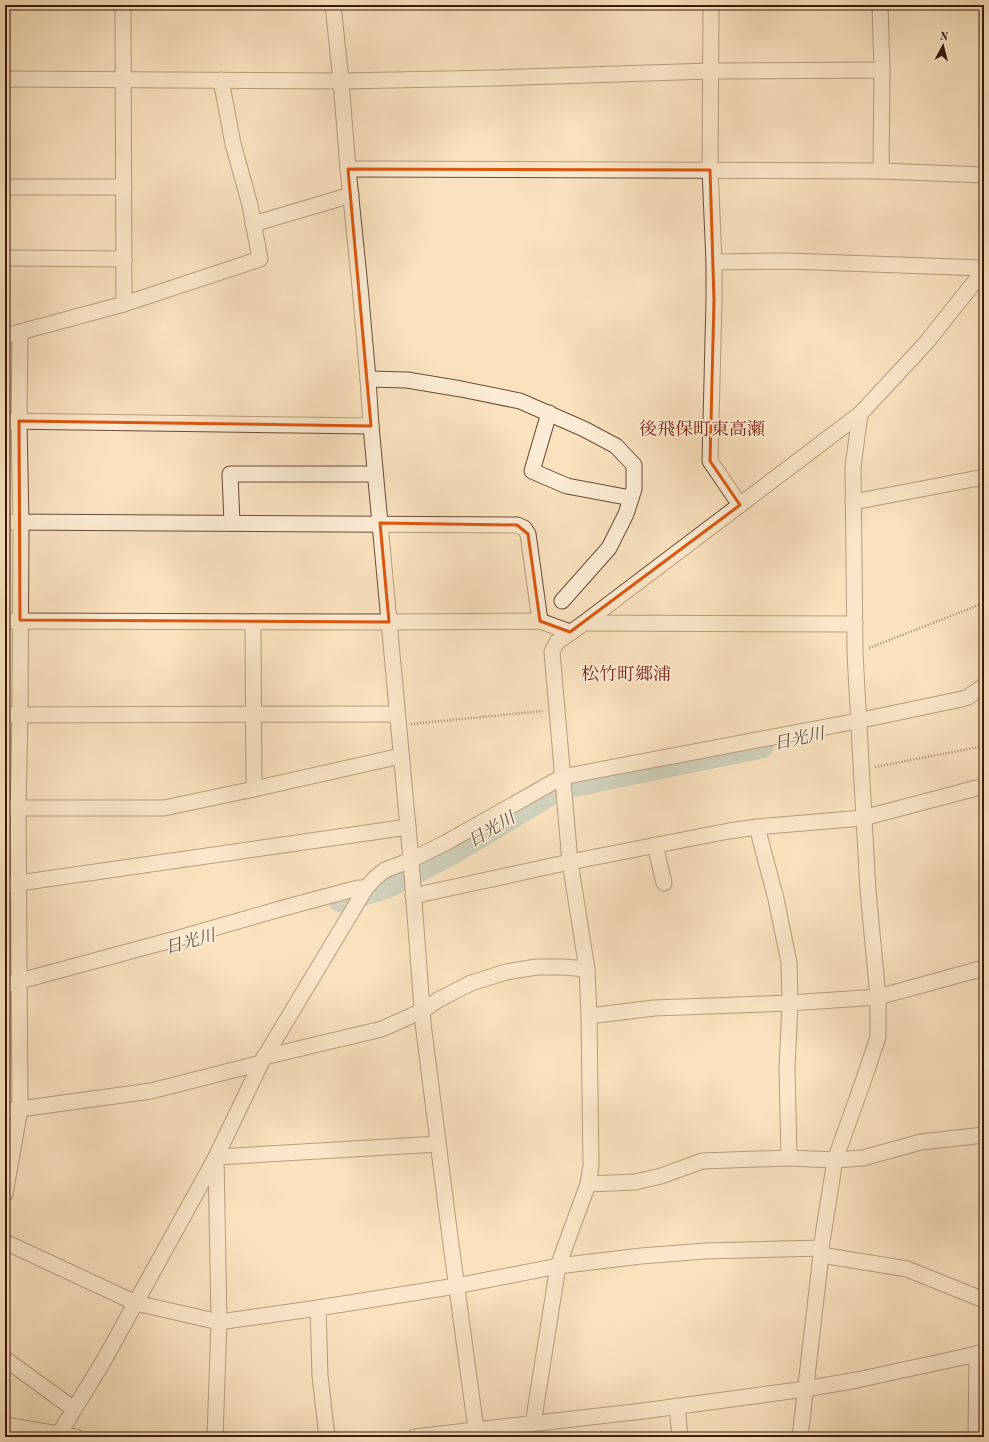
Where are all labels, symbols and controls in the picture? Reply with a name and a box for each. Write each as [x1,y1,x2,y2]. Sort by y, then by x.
north arrow [923,26,963,66]
text: N [939,32,949,44]
district label: 後飛保町東高瀬 [639,419,765,439]
district label: 松竹町郷浦 [581,664,671,684]
water label: 日光川 [772,723,828,753]
water label: 日光川 [465,807,520,851]
water label: 日光川 [163,925,219,957]

